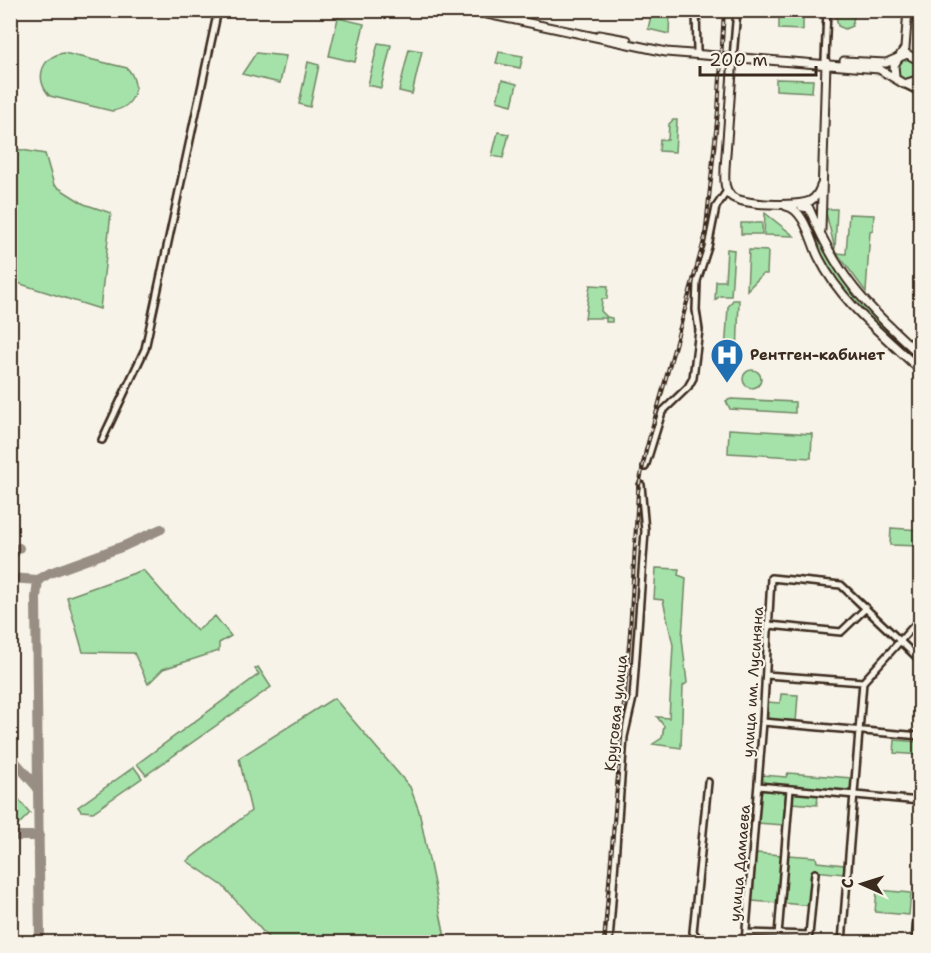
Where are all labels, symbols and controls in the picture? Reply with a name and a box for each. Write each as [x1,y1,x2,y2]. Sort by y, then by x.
scale bar [700,39,816,77]
text: 200 m [709,48,768,72]
hospital icon: Рентген-кабинет [709,337,745,384]
place label: Рентген-кабинет [750,345,885,365]
street label: улица им. Лусиняна [738,605,768,758]
street label: Круговая улица [600,653,632,772]
street label: улица Дамаева [725,803,755,922]
north arrow [832,854,892,914]
text: С [837,878,858,889]

